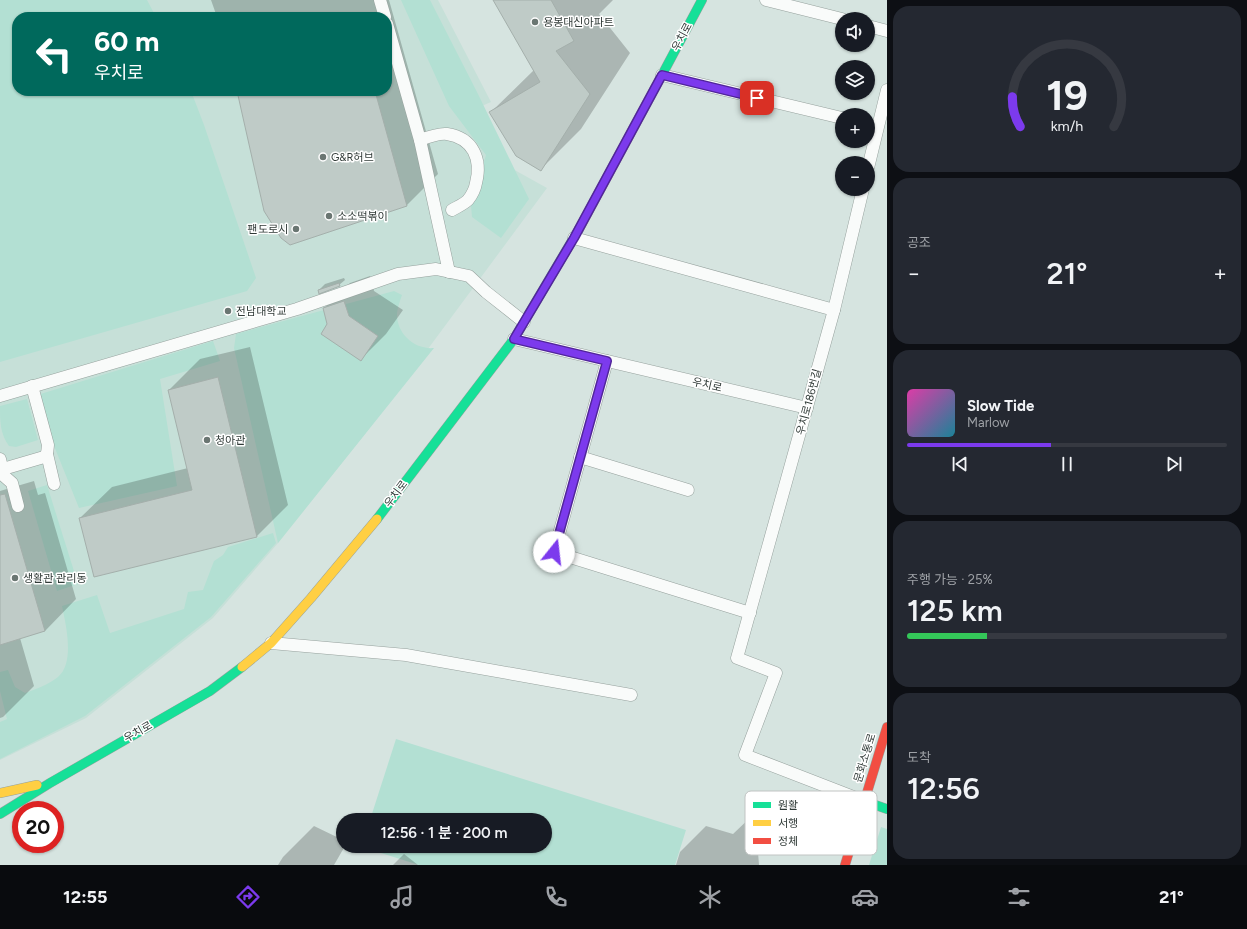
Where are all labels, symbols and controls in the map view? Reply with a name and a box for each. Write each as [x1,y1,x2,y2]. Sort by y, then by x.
map controls [835,12,875,196]
button: sound [835,12,875,52]
place label: 용봉대신아파트 [543,16,614,29]
marker: 용봉대신아파트 [530,17,540,27]
street label: 우치로 [669,21,695,53]
text: 60 m [94,24,159,58]
icon: left [28,28,80,80]
button: layers [835,60,875,100]
text: 우치로 [94,62,144,84]
text: 19 [1046,70,1088,120]
pin [740,81,774,115]
icon: arrive [746,87,768,109]
button: + [835,108,875,148]
text: km/h [1051,116,1083,134]
place label: G&R허브 [331,151,374,164]
marker: G&R허브 [318,152,328,162]
button: − [835,156,875,196]
place label: 소소떡볶이 [337,210,388,223]
marker: 소소떡볶이 [324,211,334,221]
place label: 팬도로시 [248,223,288,236]
marker: 팬도로시 [291,224,301,234]
text: 공조 [907,235,931,250]
text: 21° [1047,255,1087,292]
text: − [907,260,921,287]
text: + [1213,260,1227,287]
place label: 전남대학교 [236,305,287,318]
marker: 전남대학교 [223,306,233,316]
street label: 우치로186번길 [794,367,824,437]
street label: 우치로 [691,375,723,395]
text: Slow Tide [967,397,1034,415]
text: Marlow [967,415,1009,430]
place label: 청아관 [215,434,245,447]
marker: 청아관 [202,435,212,445]
icon: previous [949,453,971,475]
icon: pause [1056,453,1078,475]
icon: next [1163,453,1185,475]
street label: 우치로 [382,478,410,510]
position arrow [533,531,575,573]
place label: 생활관 관리동 [23,572,86,585]
text: 주행 가능 · 25% [907,572,993,587]
marker: 생활관 관리동 [10,573,20,583]
text: 125 km [907,592,1003,629]
street label: 우치로 [122,719,154,745]
street label: 문화소통로 [851,732,879,784]
text: 도착 [907,750,931,765]
text: 12:56 [907,770,980,807]
legend [745,791,877,855]
text: 원활 [778,799,798,812]
speed limit sign: 20 [12,801,64,853]
text: 서행 [778,817,798,830]
text: 12:56 · 1 분 · 200 m [381,824,507,842]
text: 정체 [778,835,798,848]
icon: directions [234,883,262,911]
icon: music [388,883,416,911]
icon: phone [542,883,570,911]
icon: climate [696,883,724,911]
icon: car [851,883,879,911]
icon: filters [1005,883,1033,911]
text: 12:55 [63,886,107,908]
text: 21° [1159,886,1184,908]

